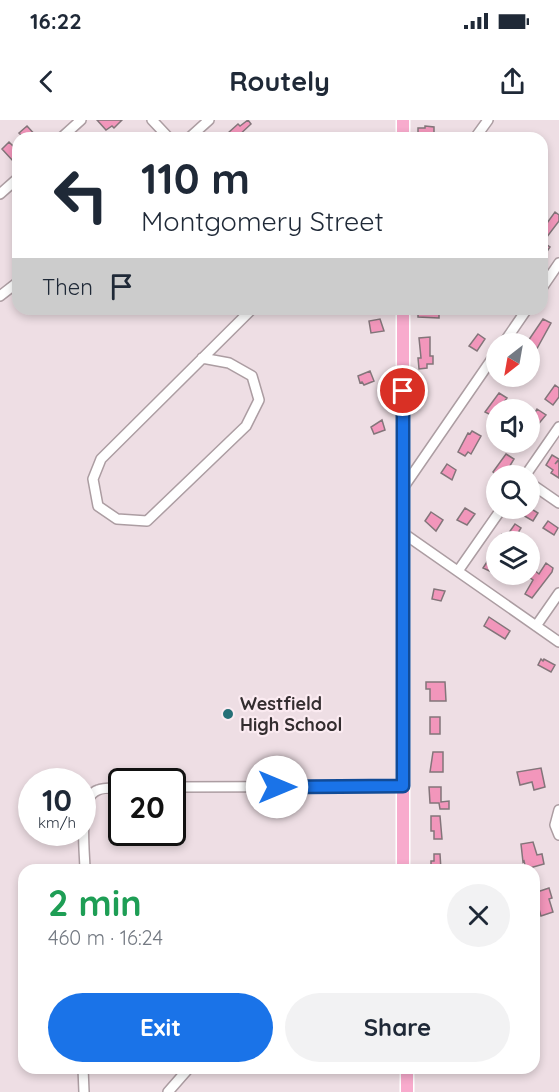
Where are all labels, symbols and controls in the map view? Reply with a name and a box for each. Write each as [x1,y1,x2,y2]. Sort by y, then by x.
text: 16:22 [30,7,82,35]
text: Routely [229,64,330,98]
icon: back [30,65,63,98]
icon: share [496,65,529,98]
text: 110 m [141,152,250,205]
icon: left [42,156,120,234]
text: Montgomery Street [141,204,384,238]
icon: arrive [105,270,138,303]
text: Then [42,273,93,301]
north arrow [486,333,540,387]
map controls [486,333,540,585]
pin [377,365,428,416]
icon: arrive [386,374,419,407]
button: sound [486,399,540,453]
button: search [486,465,540,519]
button: layers [486,531,540,585]
place label: Westfield High School [240,692,342,736]
marker: Westfield High School [221,707,235,721]
position arrow [245,755,309,819]
speed limit sign: 20 [108,768,186,846]
text: 10 [42,781,72,819]
text: km/h [38,813,76,832]
text: 2 min [48,880,142,925]
button: close [447,884,510,947]
text: 460 m · 16:24 [48,925,163,950]
button: Exit [48,993,273,1062]
button: Share [285,993,510,1062]

